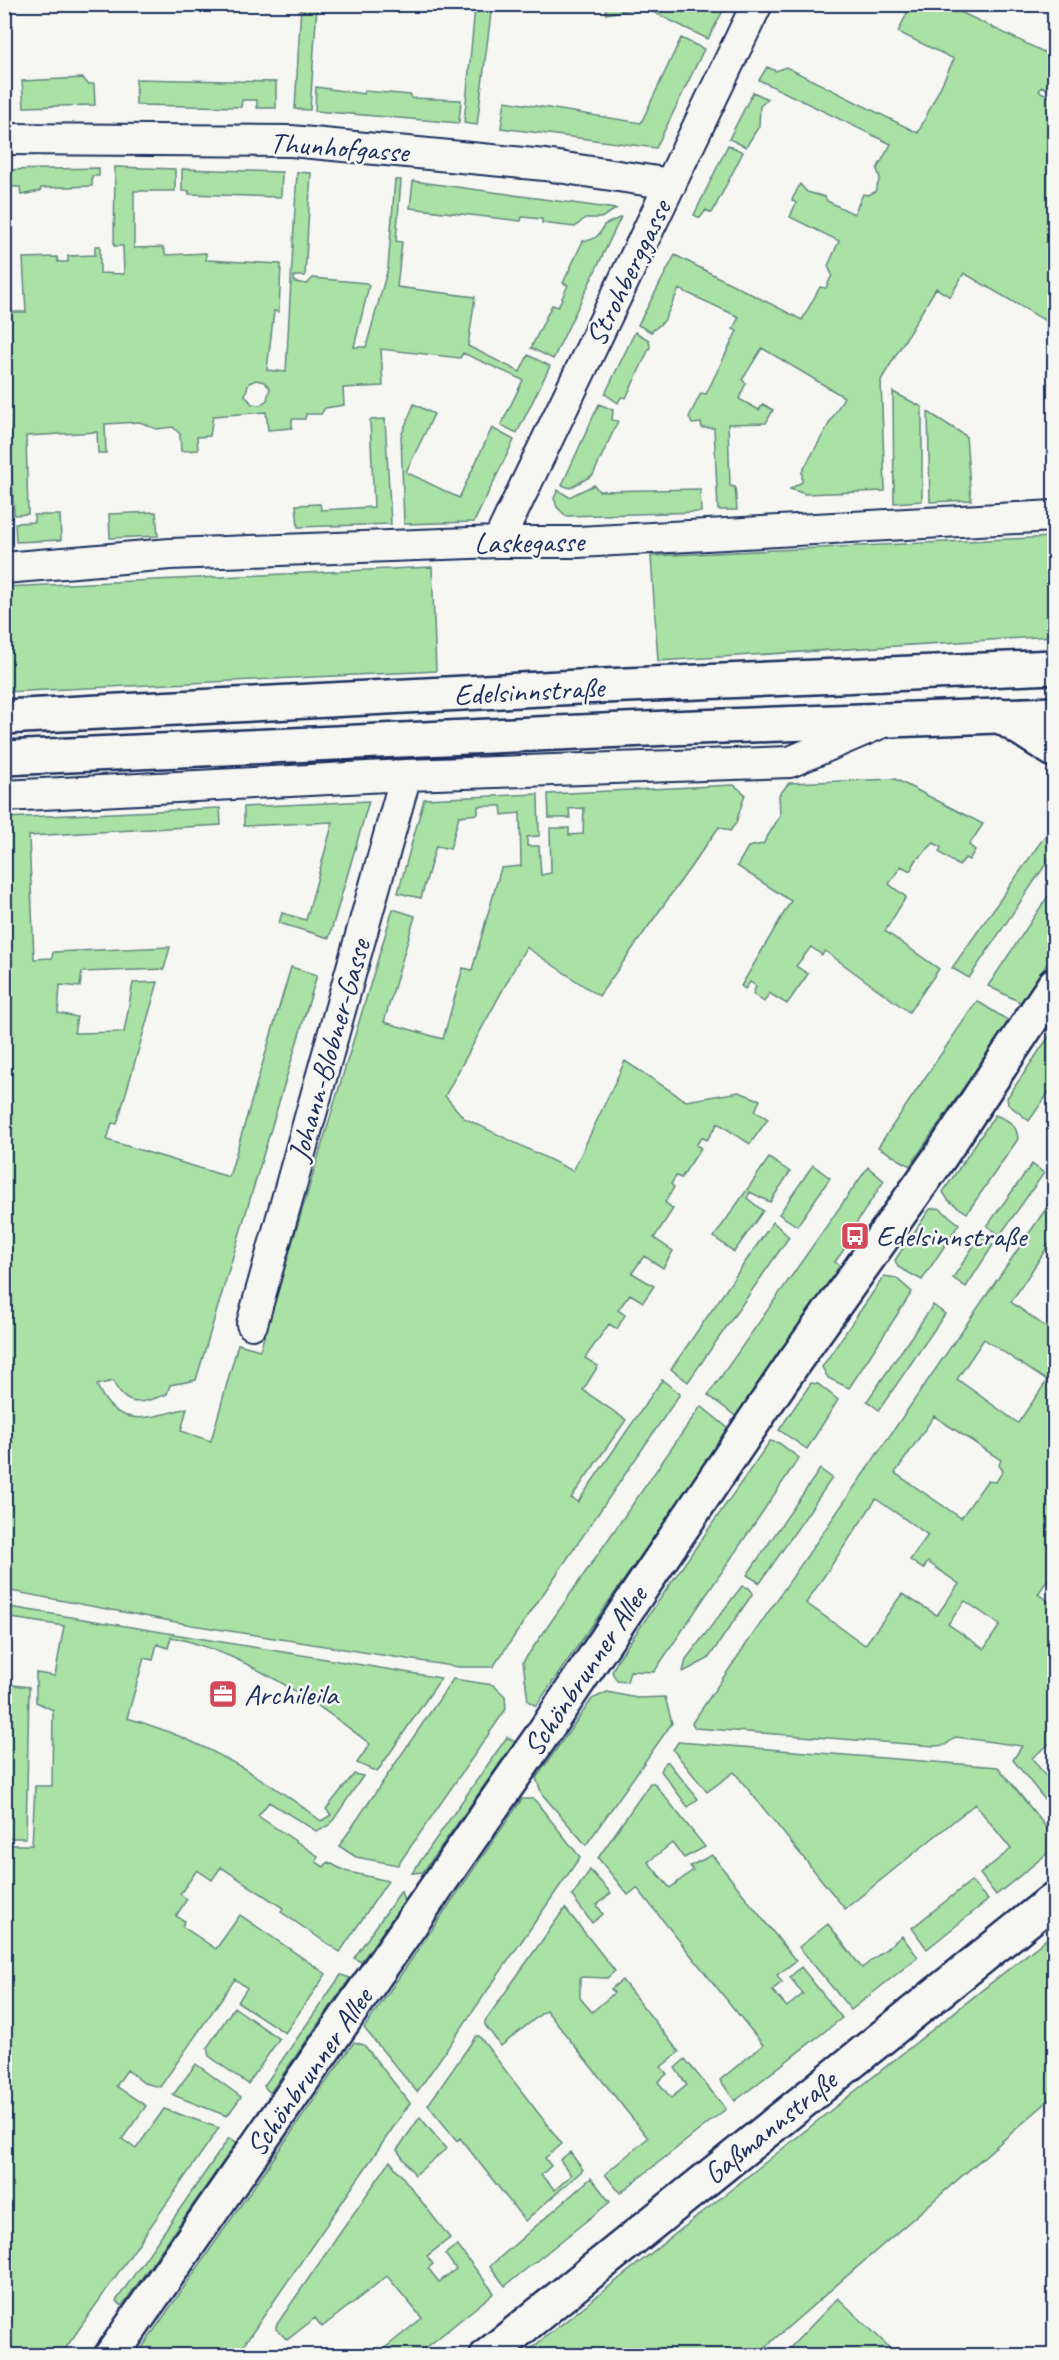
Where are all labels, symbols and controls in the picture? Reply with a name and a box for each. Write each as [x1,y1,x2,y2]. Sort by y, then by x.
street label: Thunhofgasse [268,123,412,171]
street label: Strohberggasse [576,192,681,352]
street label: Laskegasse [474,522,587,562]
street label: Edelsinnstraße [453,668,607,714]
street label: Johann-Blobner-Gasse [279,933,379,1167]
place label: Edelsinnstraße [876,1217,1029,1255]
bus stop icon: Edelsinnstraße [839,1220,871,1252]
street label: Schönbrunner Allee [514,1577,657,1763]
place label: Archileila [244,1675,340,1713]
office icon: Archileila [207,1678,239,1710]
street label: Schönbrunner Allee [237,1979,382,2164]
street label: Gaßmannstraße [695,2060,846,2193]

